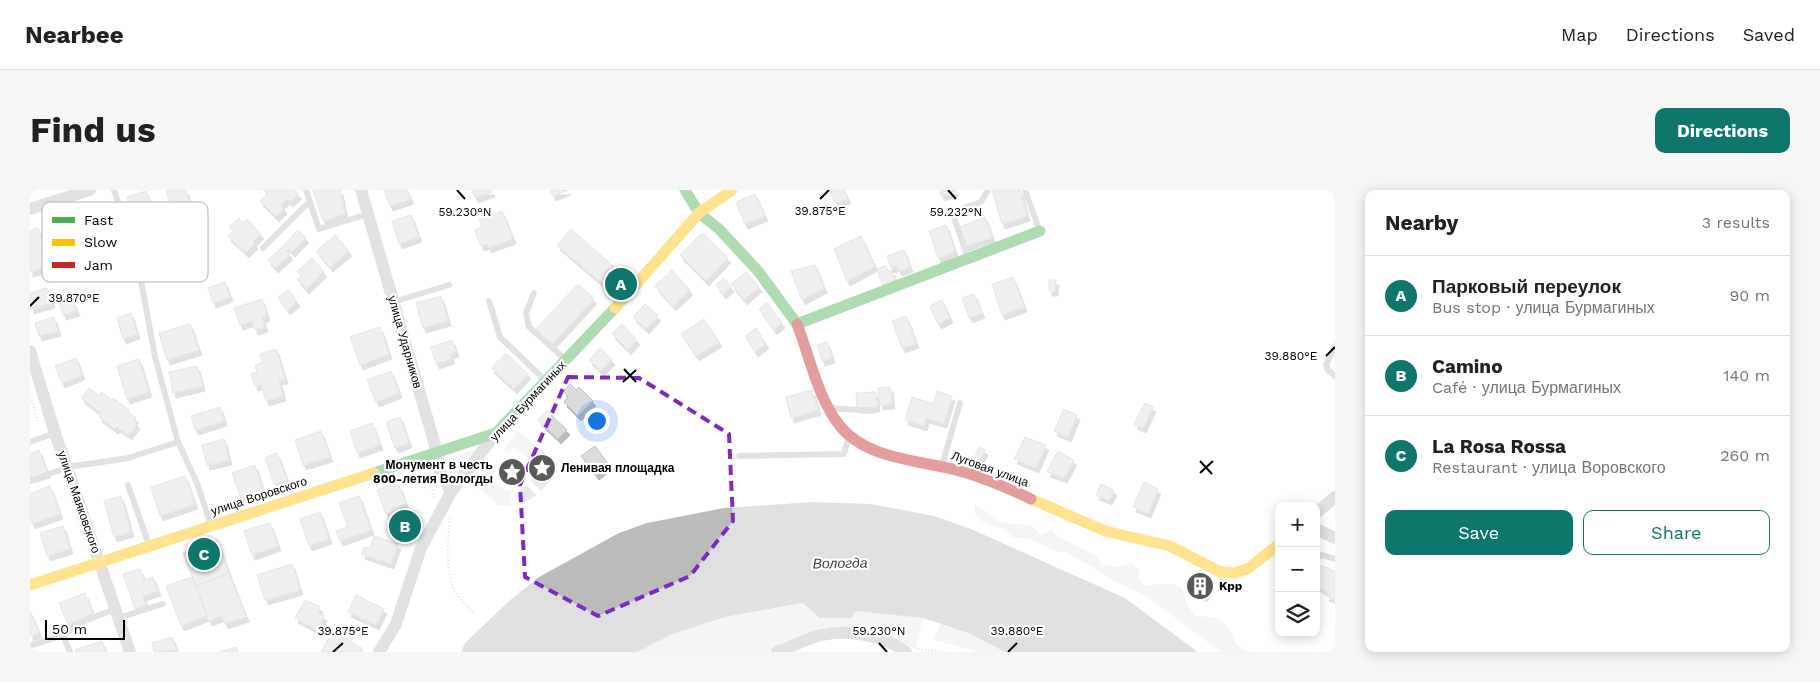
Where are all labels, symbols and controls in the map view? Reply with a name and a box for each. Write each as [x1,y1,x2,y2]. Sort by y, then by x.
text: Nearbee [25,21,124,49]
text: Map [1561,24,1598,45]
text: Directions [1626,24,1715,45]
text: Saved [1743,24,1795,45]
button: Directions [1655,108,1790,153]
text: Find us [30,109,156,151]
legend [42,202,208,282]
text: 39.875°E [794,204,846,218]
text: 59.230°N [438,205,492,219]
text: 59.232°N [930,205,982,219]
text: Nearby [1385,210,1458,235]
text: Fast [84,212,113,228]
text: 3 results [1702,213,1770,232]
text: Slow [84,234,117,250]
text: Jam [84,257,113,273]
pin: A [605,265,637,303]
text: Парковый переулок [1432,275,1621,298]
text: A [1396,286,1406,305]
text: 90 m [1729,286,1770,305]
text: 39.870°E [48,291,100,305]
street label: улица Ударников [385,294,425,390]
text: Bus stop · улица Бурмагиных [1432,298,1655,317]
text: 39.880°E [1265,349,1318,363]
text: Camino [1432,355,1503,378]
street label: улица Бурмагиных [487,358,569,444]
text: B [1396,366,1406,385]
text: 140 m [1723,366,1770,385]
text: Café · улица Бурмагиных [1432,378,1621,397]
your location [584,408,610,434]
text: La Rosa Rossa [1432,435,1566,458]
text: C [1396,446,1406,465]
text: 260 m [1720,446,1770,465]
street label: улица Маяковского [55,449,103,555]
street label: Луговая улица [949,449,1031,490]
place icon: Ленивая площадка [527,453,557,483]
place icon: Монумент в честь 800-летия Вологды [497,457,527,487]
place label: Монумент в честь 800-летия Вологды [373,458,493,486]
text: Restaurant · улица Воровского [1432,458,1666,477]
place label: Ленивая площадка [561,461,675,475]
street label: улица Воровского [209,474,309,518]
map controls [1275,502,1320,637]
button: + [1275,502,1320,547]
pin: B [389,507,421,545]
button: Save [1385,510,1573,555]
button: Share [1583,510,1770,555]
pin: C [188,535,220,573]
button: − [1275,547,1320,592]
water label: Вологда [812,555,868,571]
building icon: Kpp [1185,571,1215,601]
place label: Kpp [1219,579,1243,593]
button: layers [1275,592,1320,637]
scale bar [45,617,125,640]
text: 50 m [52,621,87,637]
text: 39.875°E [317,624,369,638]
text: 59.230°N [852,624,906,638]
text: 39.880°E [991,624,1044,638]

